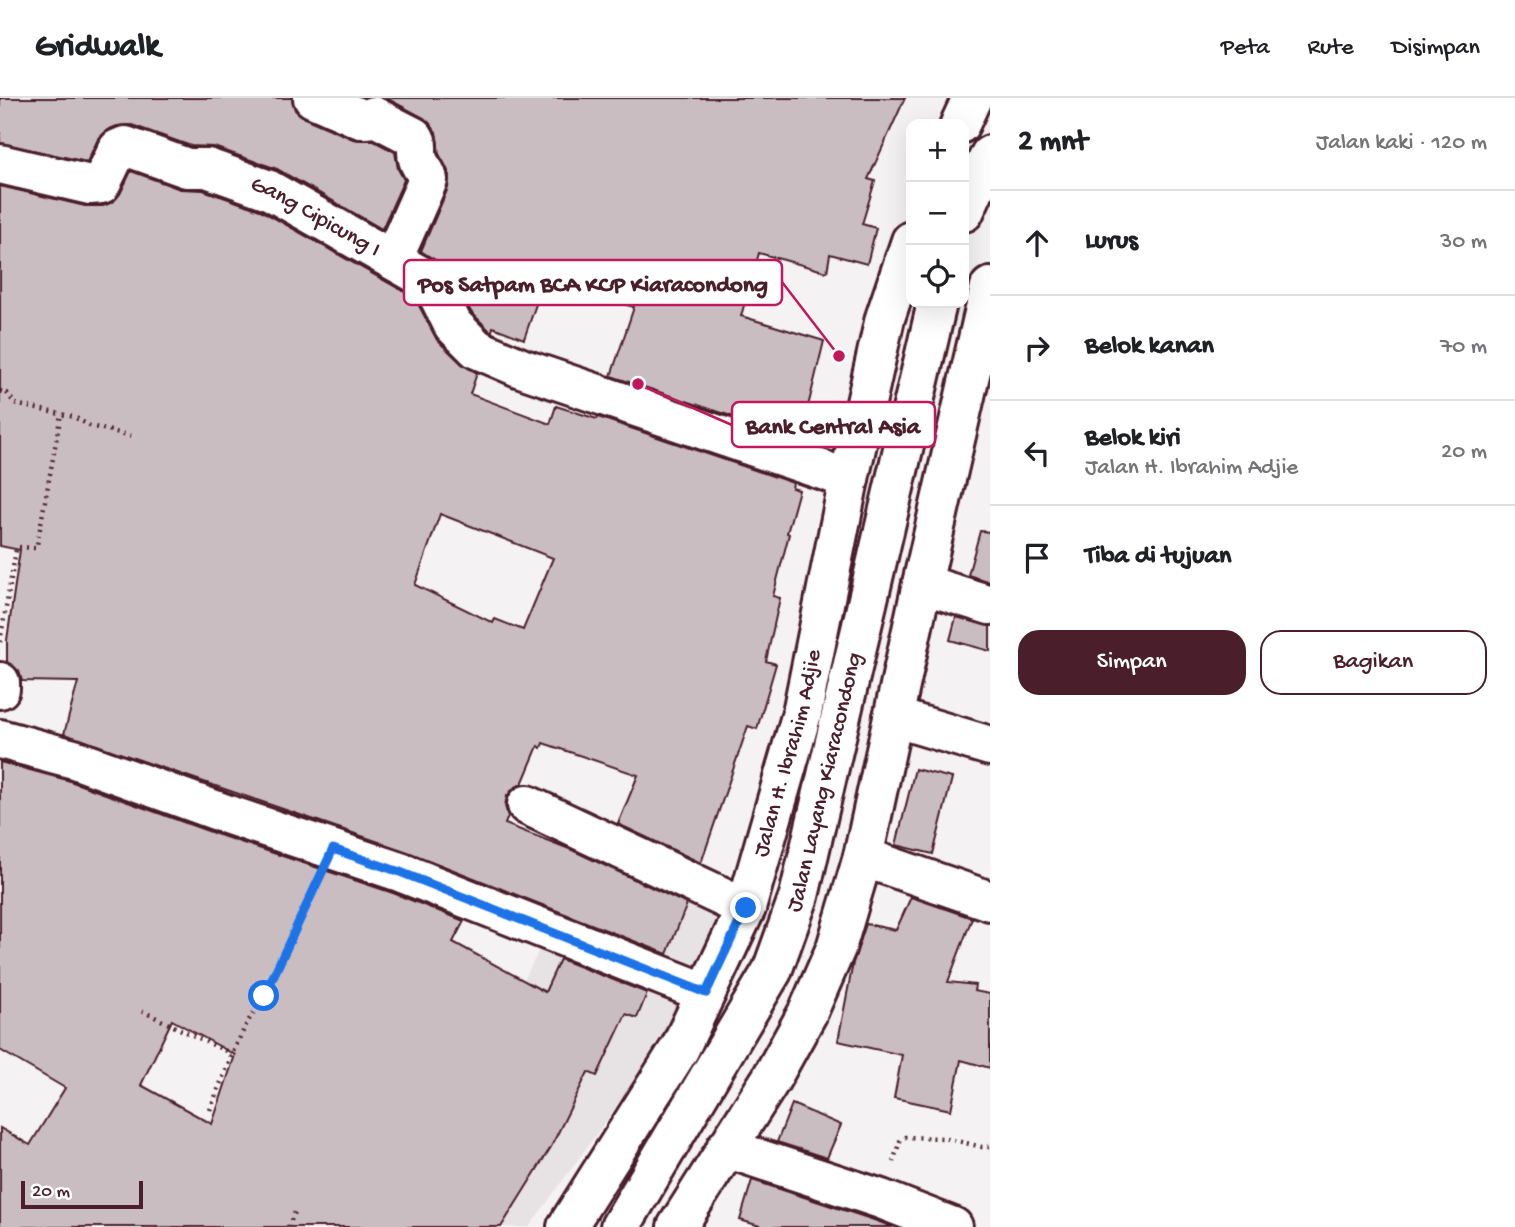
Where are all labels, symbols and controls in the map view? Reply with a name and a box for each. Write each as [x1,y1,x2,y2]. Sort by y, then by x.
text: Gridwalk [35,29,160,67]
text: Peta [1221,34,1270,63]
text: Rute [1308,34,1354,63]
text: Disimpan [1392,34,1480,63]
map controls [906,119,969,308]
button: + [906,119,969,182]
text: 2 mnt [1018,126,1088,161]
text: Jalan kaki · 120 m [1316,130,1487,157]
street label: Gang Cipicung I [247,171,385,264]
button: − [906,182,969,245]
icon: ahead [1018,224,1056,262]
text: Lurus [1085,227,1138,258]
text: 30 m [1440,229,1487,256]
button: locate [906,245,969,308]
callout: Pos Satpam BCA KCP Kiaracondong [404,260,782,305]
text: Pos Satpam BCA KCP Kiaracondong [416,272,768,301]
icon: right [1018,329,1056,367]
text: Belok kanan [1085,332,1214,363]
text: 70 m [1440,334,1487,361]
callout: Bank Central Asia [732,402,935,447]
text: Bank Central Asia [745,414,922,443]
text: Belok kiri [1085,424,1181,455]
icon: left [1018,434,1056,472]
text: 20 m [1441,439,1487,466]
text: Jalan H. Ibrahim Adjie [1085,455,1298,482]
icon: arrive [1018,539,1056,577]
text: Tiba di tujuan [1085,542,1231,573]
button: Simpan [1018,630,1246,695]
button: Bagikan [1260,630,1487,695]
street label: Jalan H. Ibrahim Adjie [748,646,828,860]
street label: Jalan Layang Kiaracondong [781,650,869,916]
route end [730,892,761,923]
route start [248,980,279,1011]
scale bar [21,1178,144,1210]
text: 20 m [32,1181,70,1204]

